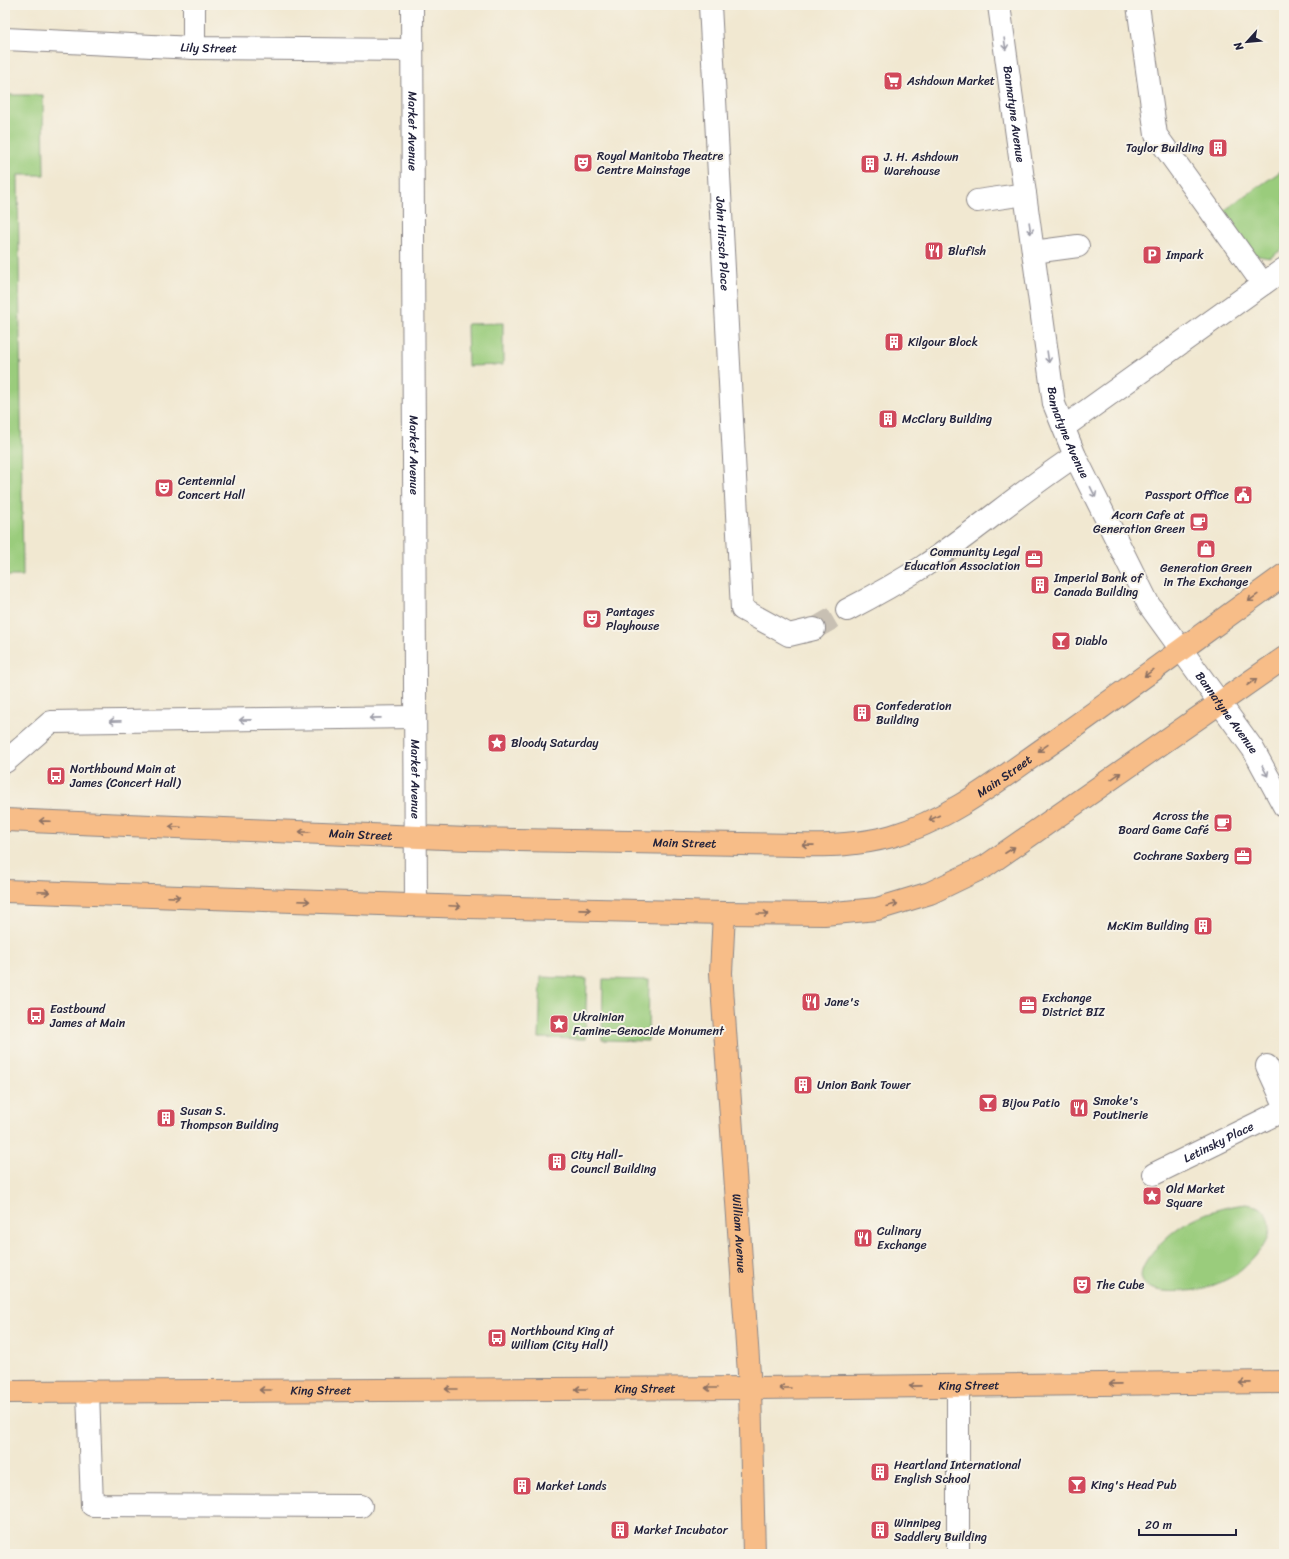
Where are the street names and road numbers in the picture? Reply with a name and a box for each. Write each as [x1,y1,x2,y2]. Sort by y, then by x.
street label: Lily Street [180,36,237,59]
street label: Bannatyne Avenue [996,64,1032,164]
street label: Market Avenue [401,91,424,171]
street label: John Hirsch Place [709,195,736,291]
street label: Bannatyne Avenue [1041,385,1096,482]
street label: Market Avenue [403,415,425,495]
street label: Bannatyne Avenue [1189,667,1265,758]
street label: Market Avenue [404,739,427,819]
street label: Main Street [972,749,1037,804]
street label: Main Street [328,822,393,847]
street label: Main Street [653,831,717,855]
street label: Letinsky Place [1180,1116,1258,1169]
street label: William Avenue [725,1193,753,1274]
street label: King Street [938,1374,1000,1397]
street label: King Street [614,1377,676,1400]
street label: King Street [290,1379,352,1401]

